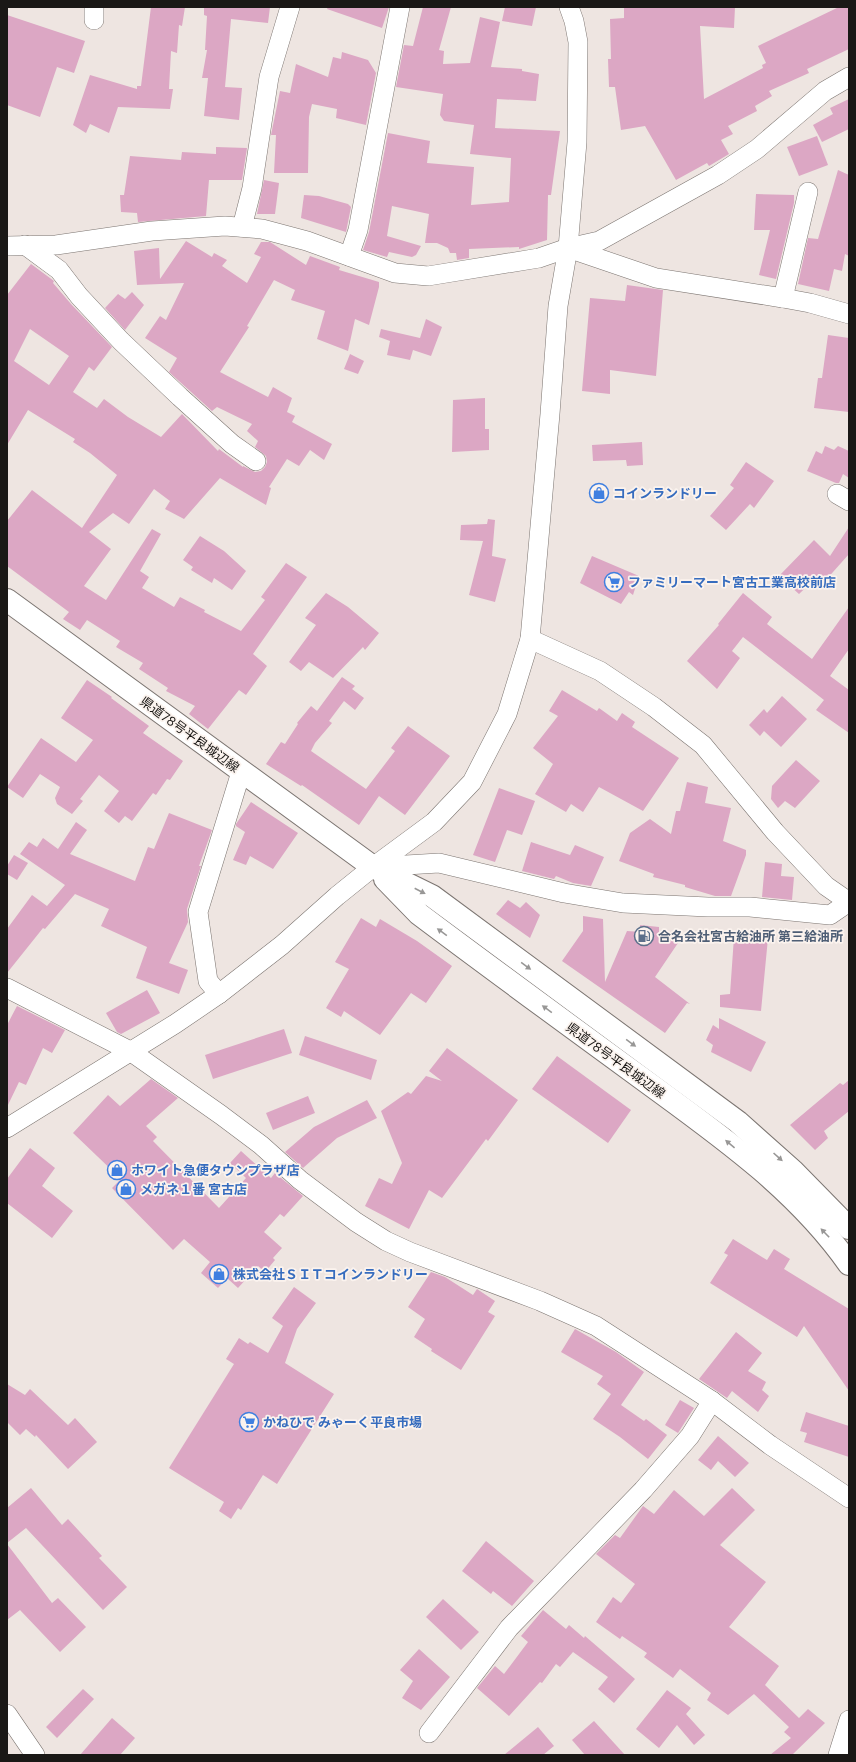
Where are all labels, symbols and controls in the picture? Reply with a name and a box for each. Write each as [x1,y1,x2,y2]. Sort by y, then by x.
shop icon: コインランドリー [588,482,610,504]
place label: コインランドリー [613,485,717,502]
supermarket icon: ファミリーマート宮古工業高校前店 [603,571,625,593]
place label: ファミリーマート宮古工業高校前店 [628,574,836,591]
street label: 県道78号平良城辺線 [137,693,243,776]
one-way arrow [415,888,426,894]
fuel station icon: 合名会社宮古給油所 第三給油所 [633,925,655,947]
one-way arrow [437,928,448,936]
place label: 合名会社宮古給油所 第三給油所 [658,928,843,945]
one-way arrow [521,962,532,970]
one-way arrow [542,1005,552,1013]
street label: 県道78号平良城辺線 [563,1019,669,1102]
one-way arrow [626,1039,636,1047]
one-way arrow [725,1140,736,1149]
one-way arrow [773,1152,782,1161]
shop icon: ホワイト急便タウンプラザ店 [106,1159,128,1181]
place label: ホワイト急便タウンプラザ店 [131,1162,300,1179]
shop icon: メガネ１番 宮古店 [115,1178,137,1200]
place label: メガネ１番 宮古店 [140,1181,247,1198]
one-way arrow [820,1228,830,1238]
shop icon: 株式会社ＳＩＴコインランドリー [208,1263,230,1285]
place label: 株式会社ＳＩＴコインランドリー [233,1266,428,1283]
supermarket icon: かねひで みゃーく平良市場 [238,1411,260,1433]
place label: かねひで みゃーく平良市場 [263,1414,422,1431]

